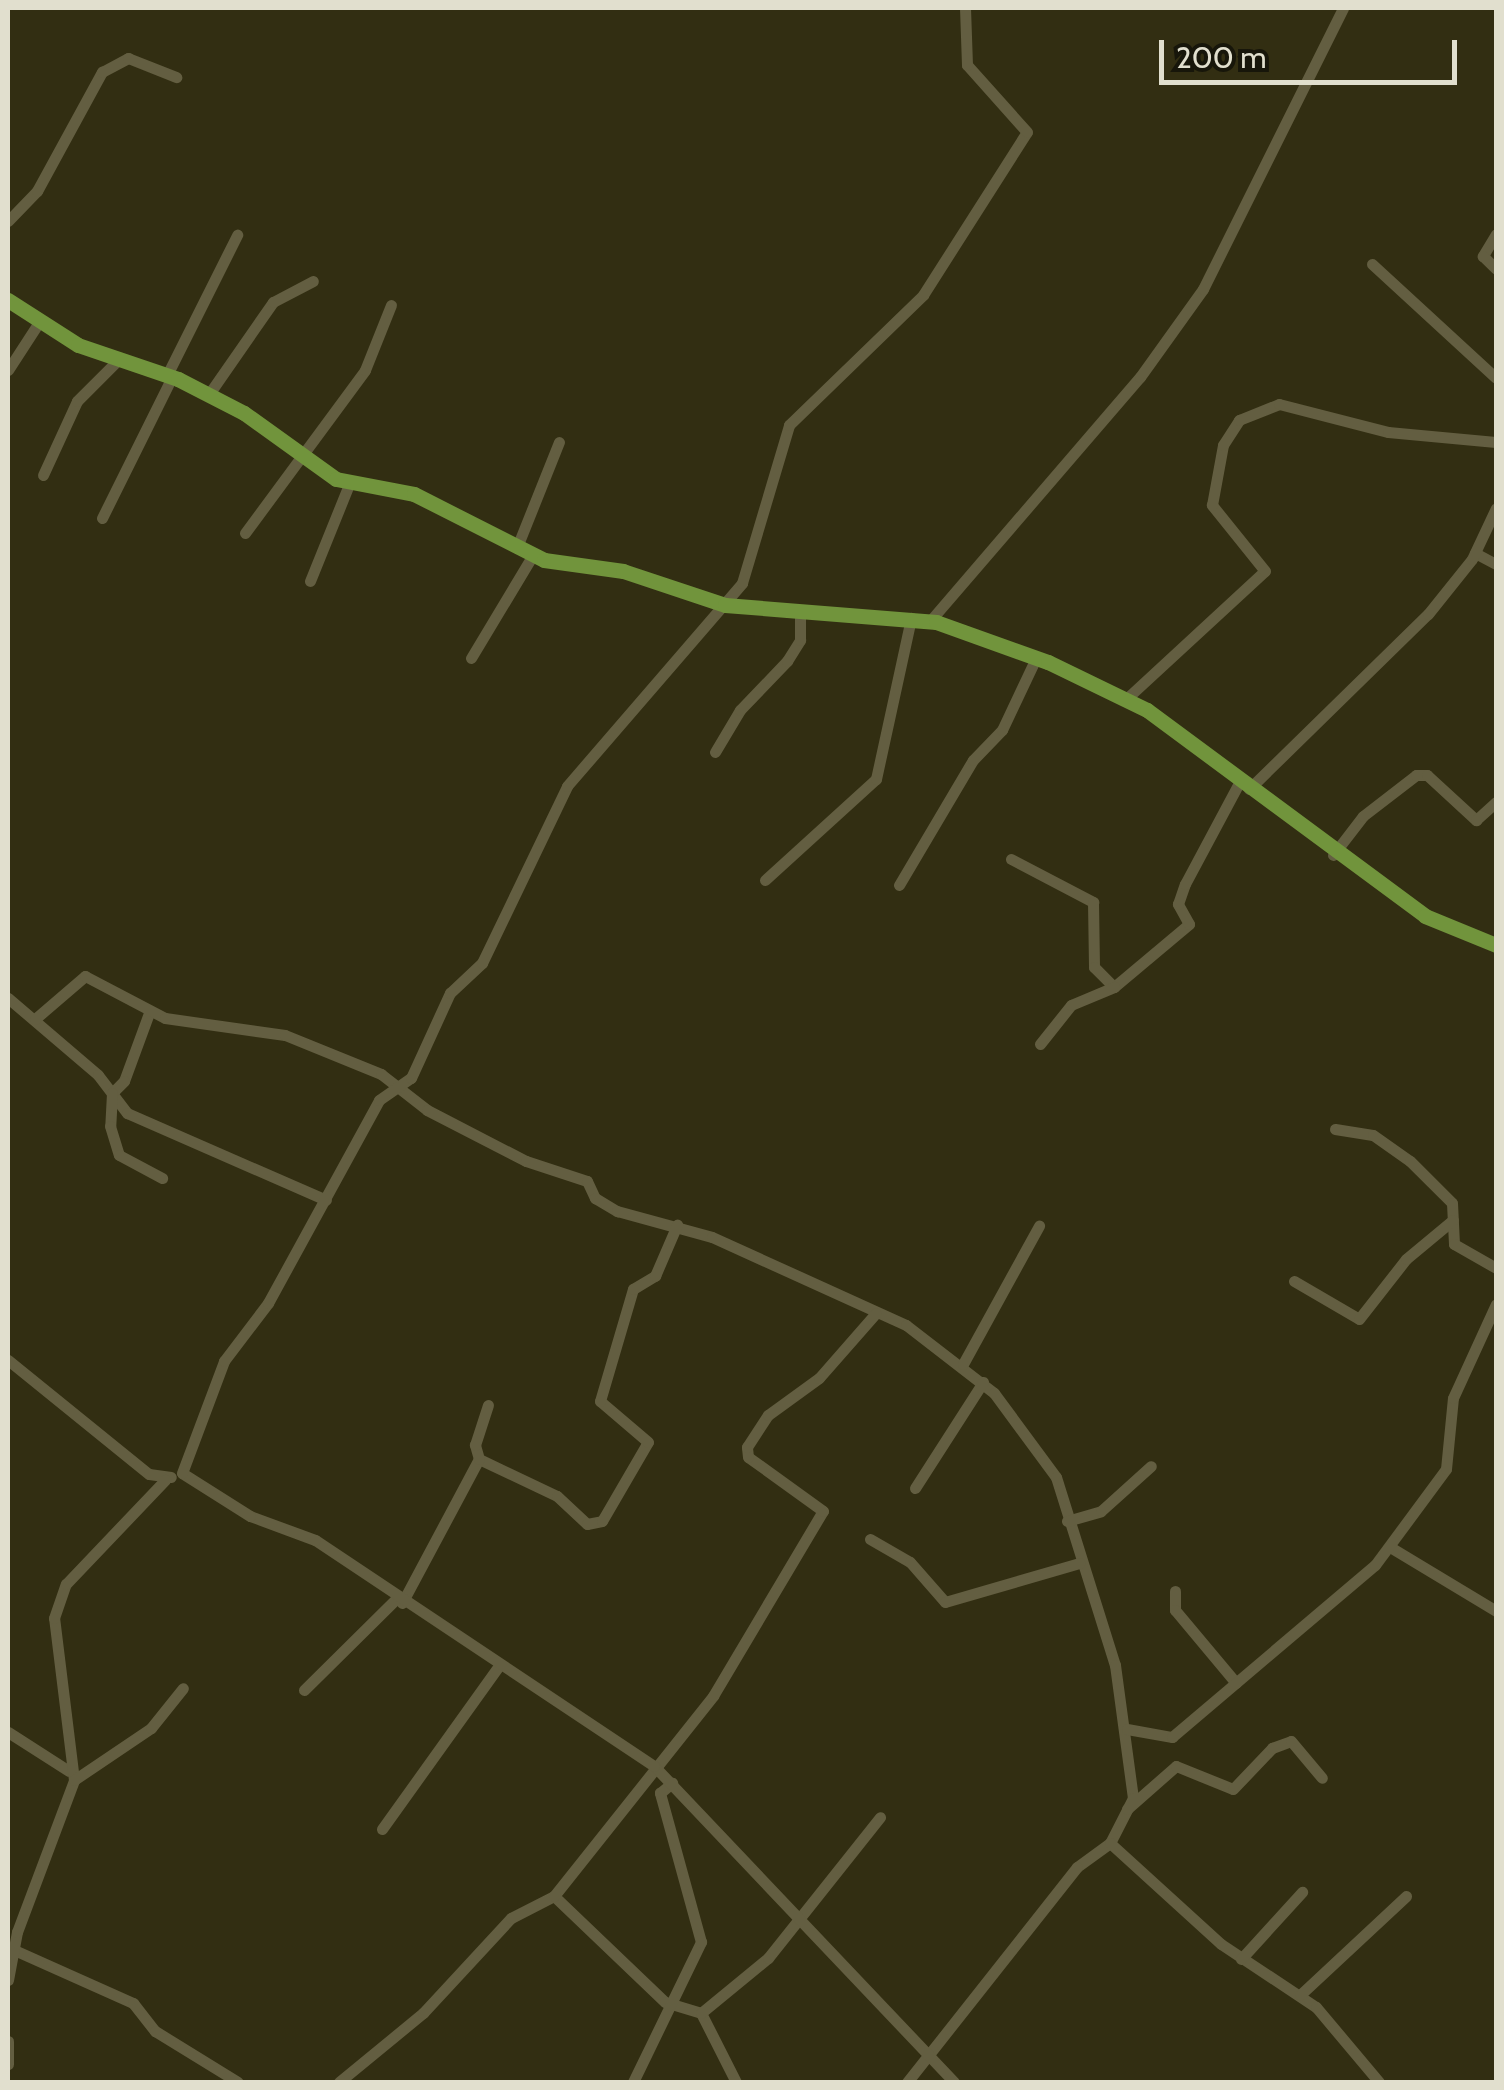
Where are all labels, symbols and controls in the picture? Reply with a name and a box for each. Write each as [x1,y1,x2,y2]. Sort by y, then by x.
scale bar [1164,20,1462,82]
text: 200 m [1176,39,1267,76]

